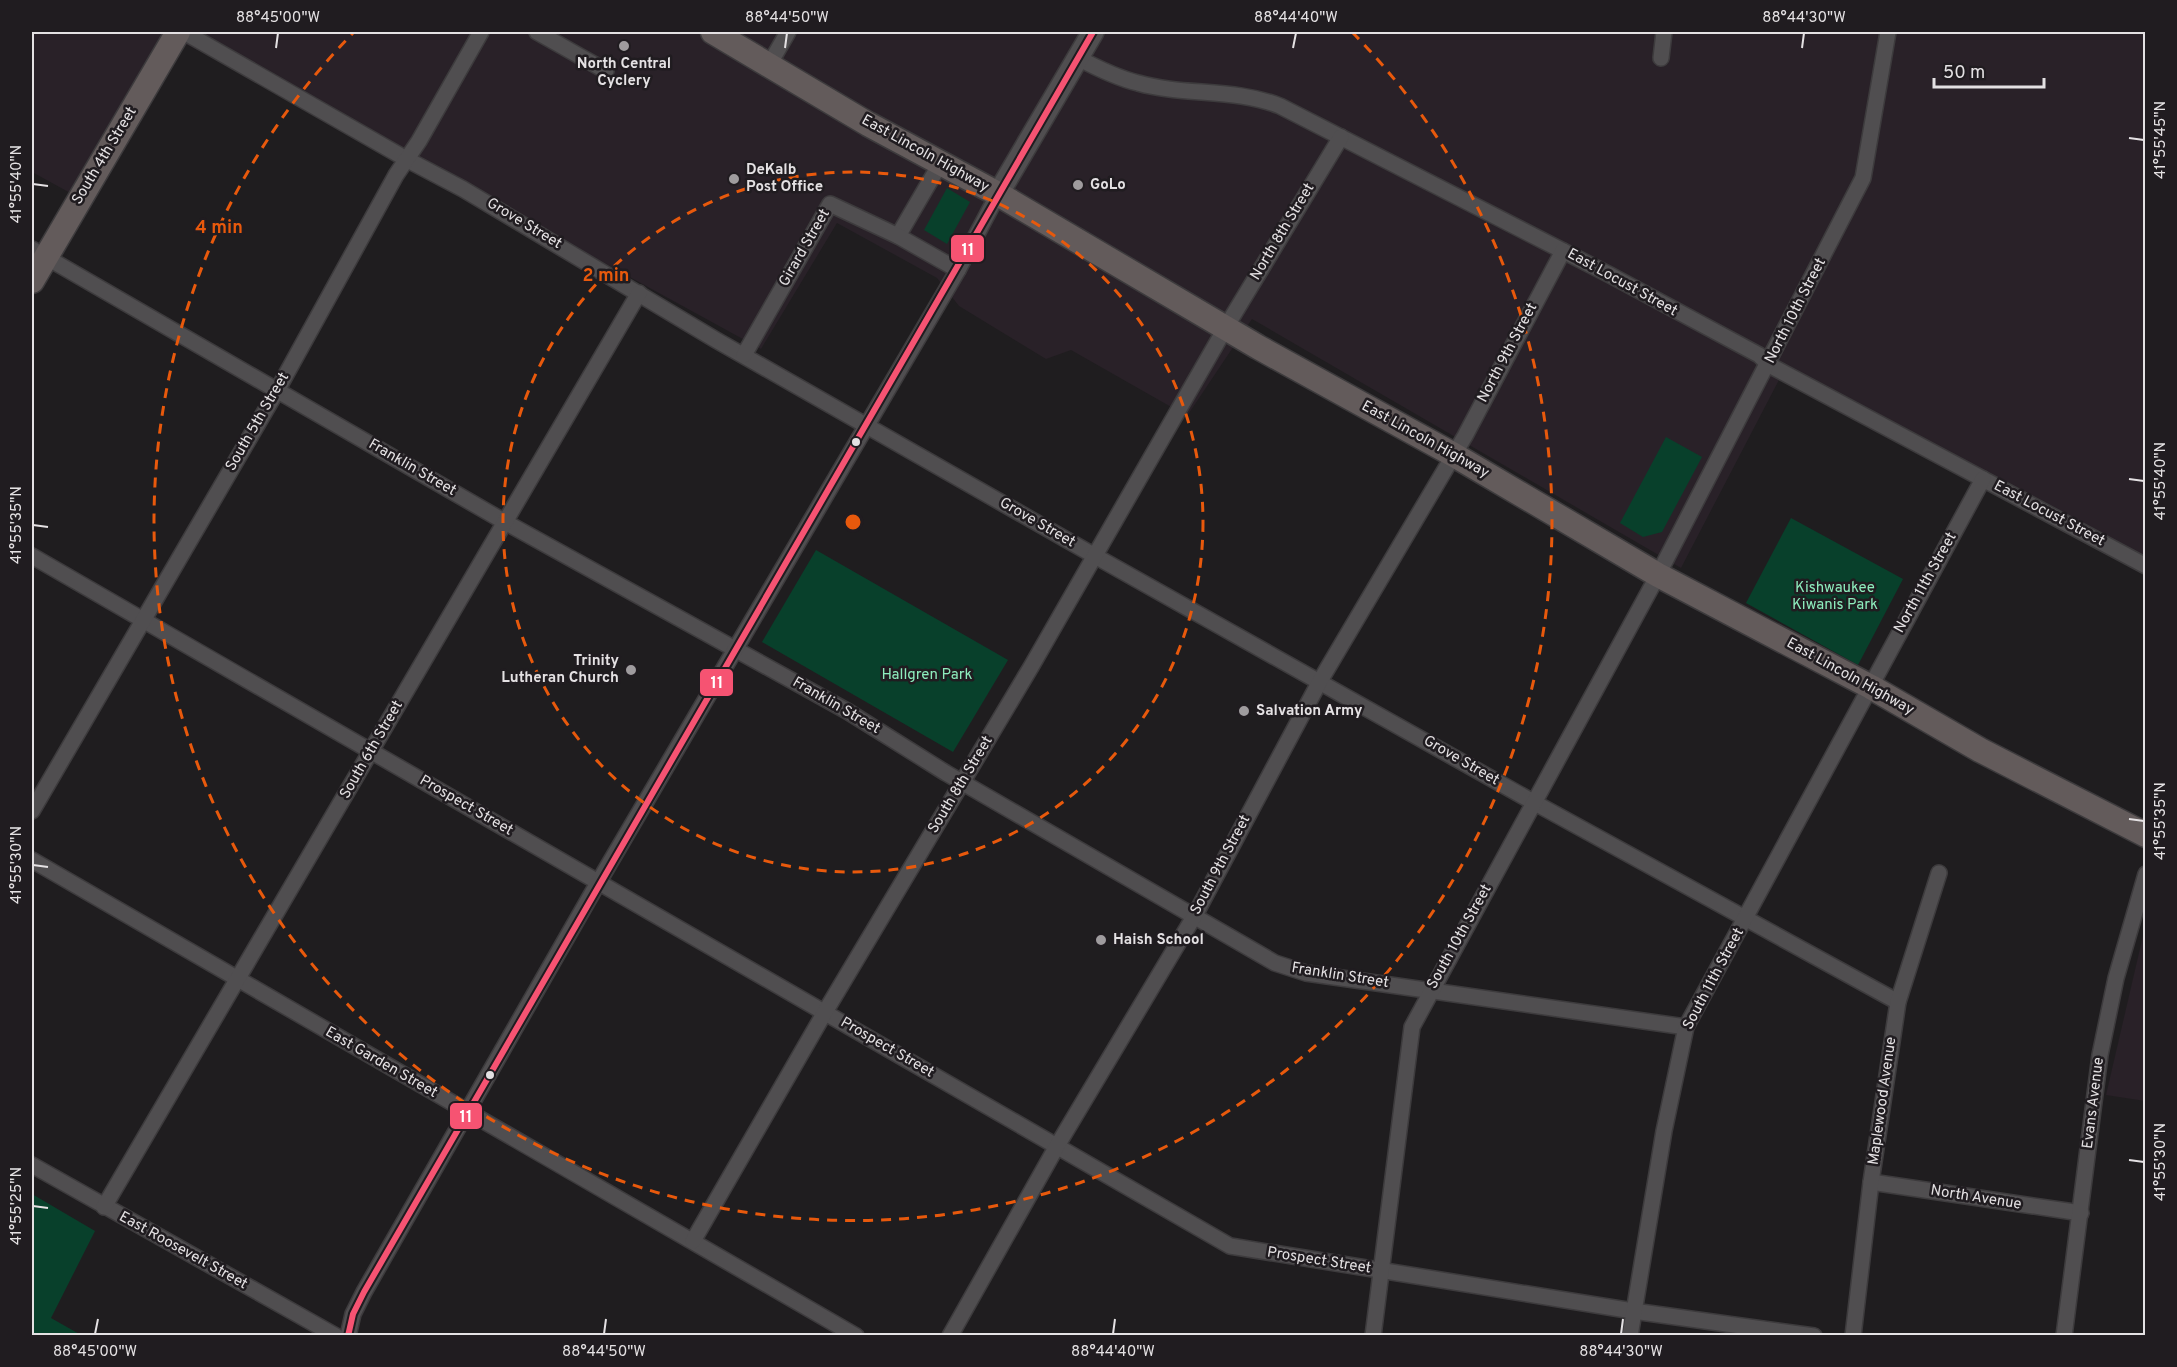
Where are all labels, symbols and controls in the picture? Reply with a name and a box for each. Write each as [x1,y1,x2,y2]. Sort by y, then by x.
text: 88°45'00"W [236,9,320,28]
text: 88°44'50"W [745,9,829,28]
text: 88°44'40"W [1254,9,1338,28]
text: 88°44'30"W [1762,9,1846,28]
marker: North Central Cyclery [617,39,631,53]
scale bar [1934,51,2044,89]
place label: North Central Cyclery [577,55,671,91]
text: 50 m [1943,62,1985,85]
text: 41°55'45"N [2152,101,2171,179]
street label: South 4th Street [68,104,142,208]
street label: East Lincoln Highway [858,111,992,197]
text: 41°55'40"N [8,145,27,223]
place label: DeKalb Post Office [746,161,823,197]
marker: DeKalb Post Office [727,172,741,186]
place label: GoLo [1090,176,1126,195]
marker: GoLo [1071,178,1085,192]
street label: North 8th Street [1247,180,1319,284]
street label: Grove Street [483,194,565,254]
street label: Girard Street [775,206,835,290]
text: 4 min [195,217,243,240]
line badge: 11 [950,234,985,263]
text: 11 [962,241,974,261]
street label: East Locust Street [1564,245,1680,321]
street label: North 10th Street [1761,255,1831,367]
text: 2 min [582,265,630,288]
street label: North 9th Street [1474,300,1542,406]
street label: South 5th Street [222,369,294,475]
street label: East Lincoln Highway [1358,397,1492,483]
street label: Franklin Street [365,435,459,501]
unlabelled marker [850,436,862,448]
text: 41°55'40"N [2152,442,2171,520]
street label: East Locust Street [1990,477,2108,551]
text: 41°55'35"N [8,486,27,564]
street label: Grove Street [996,494,1078,552]
centre of rings [843,512,863,532]
street label: North 11th Street [1891,529,1961,637]
park label: Kishwaukee Kiwanis Park [1792,579,1878,615]
street label: East Lincoln Highway [1783,634,1917,720]
place label: Trinity Lutheran Church [501,652,619,688]
marker: Trinity Lutheran Church [624,663,638,677]
park label: Hallgren Park [882,666,973,685]
line badge: 11 [699,668,734,697]
street label: Franklin Street [789,673,883,739]
text: 11 [711,674,723,694]
street label: South 6th Street [336,697,408,803]
place label: Salvation Army [1256,702,1363,721]
marker: Salvation Army [1237,704,1251,718]
street label: Grove Street [1420,732,1502,790]
street label: South 8th Street [924,733,998,837]
street label: Prospect Street [416,772,516,840]
text: 41°55'35"N [2152,782,2171,860]
street label: South 9th Street [1187,812,1255,918]
text: 41°55'30"N [8,826,27,904]
street label: South 10th Street [1423,881,1497,993]
street label: South 11th Street [1679,925,1749,1033]
place label: Haish School [1113,931,1204,950]
marker: Haish School [1094,933,1108,947]
street label: Franklin Street [1290,959,1390,993]
street label: Prospect Street [837,1014,937,1082]
street label: East Garden Street [321,1023,441,1103]
street label: Maplewood Avenue [1865,1036,1901,1166]
street label: Evans Avenue [2079,1056,2109,1150]
unlabelled marker [484,1069,496,1081]
line badge: 11 [449,1102,483,1130]
text: 11 [460,1108,472,1128]
text: 41°55'30"N [2152,1123,2171,1201]
text: 41°55'25"N [8,1167,27,1245]
street label: North Avenue [1929,1181,2023,1215]
street label: East Roosevelt Street [115,1208,251,1294]
street label: Prospect Street [1266,1243,1372,1279]
text: 88°45'00"W [53,1343,137,1362]
text: 88°44'50"W [562,1343,646,1362]
text: 88°44'40"W [1071,1343,1155,1362]
text: 88°44'30"W [1579,1343,1663,1362]

